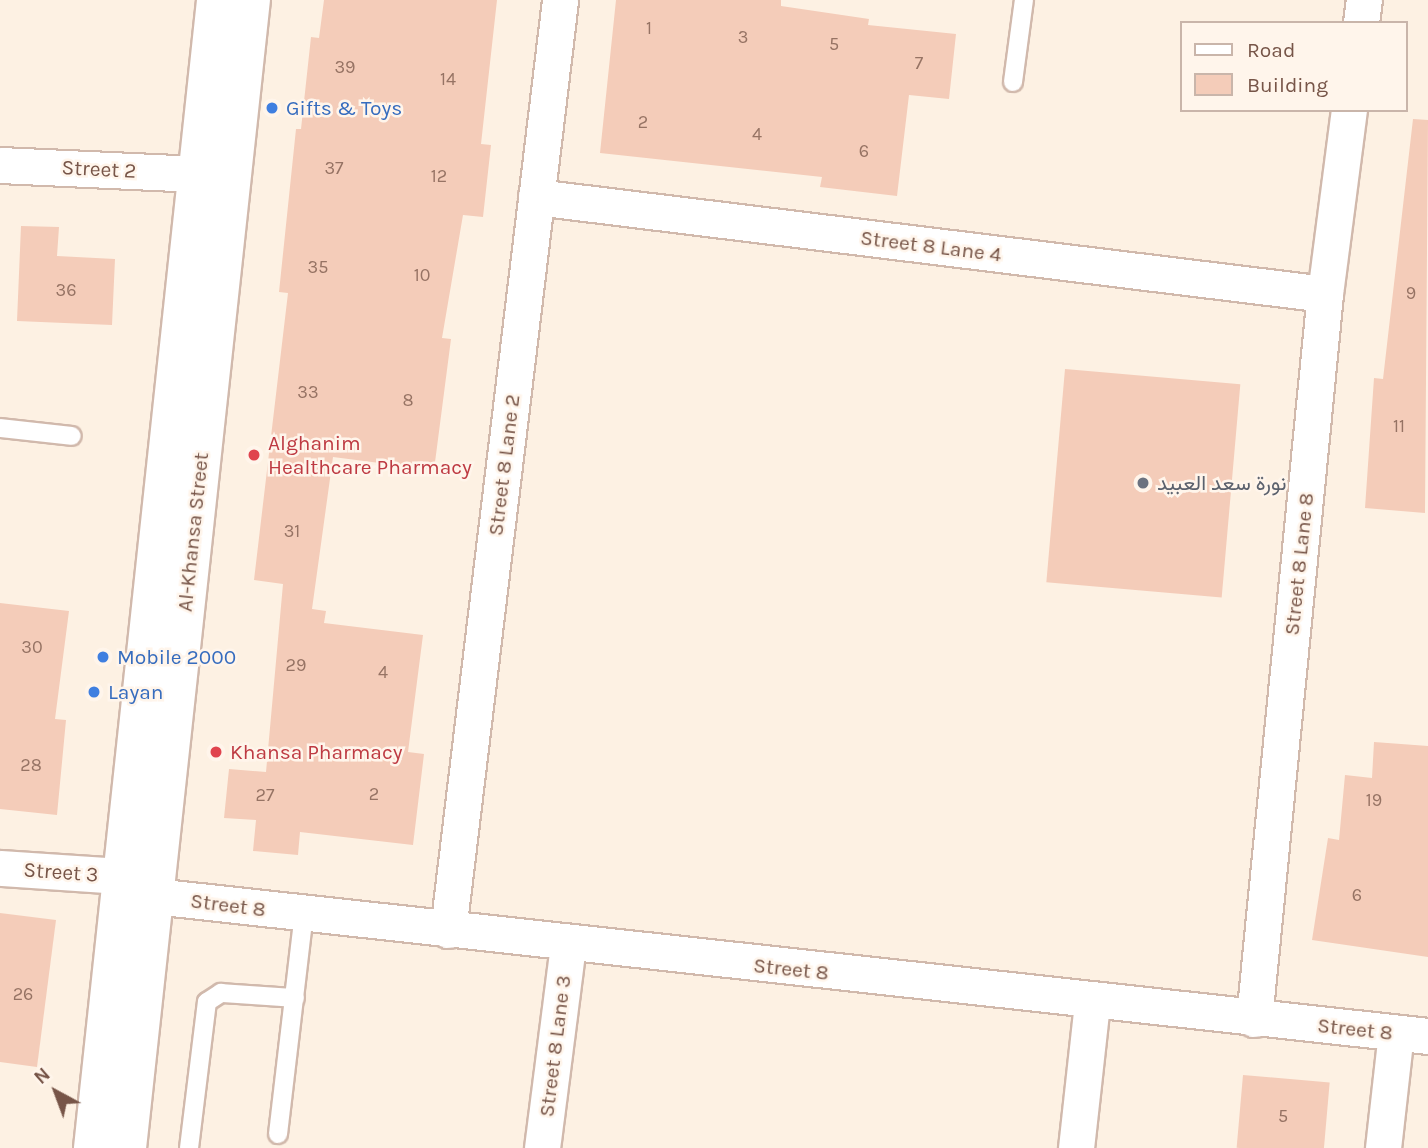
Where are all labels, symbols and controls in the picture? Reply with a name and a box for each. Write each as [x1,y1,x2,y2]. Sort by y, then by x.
house number: 1 [646,17,652,39]
legend [1180,21,1407,112]
house number: 3 [738,26,748,48]
house number: 5 [829,33,839,55]
text: Road [1247,38,1295,62]
house number: 7 [915,52,923,74]
house number: 39 [334,56,356,78]
house number: 14 [440,68,456,90]
text: Building [1247,73,1328,97]
place label: Gifts & Toys [286,95,402,121]
marker: Gifts & Toys [264,100,280,116]
house number: 2 [638,111,648,133]
house number: 4 [752,123,762,145]
house number: 6 [859,140,869,162]
street label: Street 2 [61,154,137,184]
house number: 37 [324,157,344,179]
house number: 12 [431,165,447,187]
street label: Street 8 Lane 4 [859,225,1003,267]
house number: 35 [308,256,328,278]
house number: 10 [414,264,430,286]
house number: 36 [56,279,76,301]
house number: 9 [1406,282,1416,304]
house number: 33 [297,381,319,403]
house number: 8 [402,389,414,411]
street label: Street 8 Lane 2 [483,393,525,537]
house number: 11 [1393,415,1405,437]
place label: Alghanim Healthcare Pharmacy [268,430,472,480]
marker: Alghanim Healthcare Pharmacy [246,447,262,463]
street label: Al-Khansa Street [172,451,214,613]
place label: نورة سعد العبيد [1157,470,1286,496]
marker: نورة سعد العبيد [1135,475,1151,491]
street label: Street 8 Lane 8 [1279,491,1319,637]
house number: 31 [284,520,300,542]
house number: 30 [21,636,43,658]
place label: Mobile 2000 [117,644,236,670]
marker: Mobile 2000 [95,649,111,665]
house number: 29 [286,654,306,676]
house number: 4 [378,661,388,683]
place label: Layan [108,679,163,705]
marker: Layan [86,684,102,700]
place label: Khansa Pharmacy [230,739,403,765]
marker: Khansa Pharmacy [208,744,224,760]
house number: 28 [20,754,42,776]
house number: 2 [369,783,379,805]
house number: 27 [256,784,274,806]
house number: 19 [1366,789,1382,811]
street label: Street 3 [23,857,99,887]
house number: 6 [1352,884,1362,906]
street label: Street 8 [189,888,267,922]
street label: Street 8 [752,953,830,985]
street label: Street 8 Lane 3 [534,974,576,1118]
house number: 26 [13,983,33,1005]
street label: Street 8 [1316,1013,1394,1045]
north arrow [21,1057,91,1127]
text: N [30,1063,55,1089]
house number: 5 [1278,1105,1288,1127]

